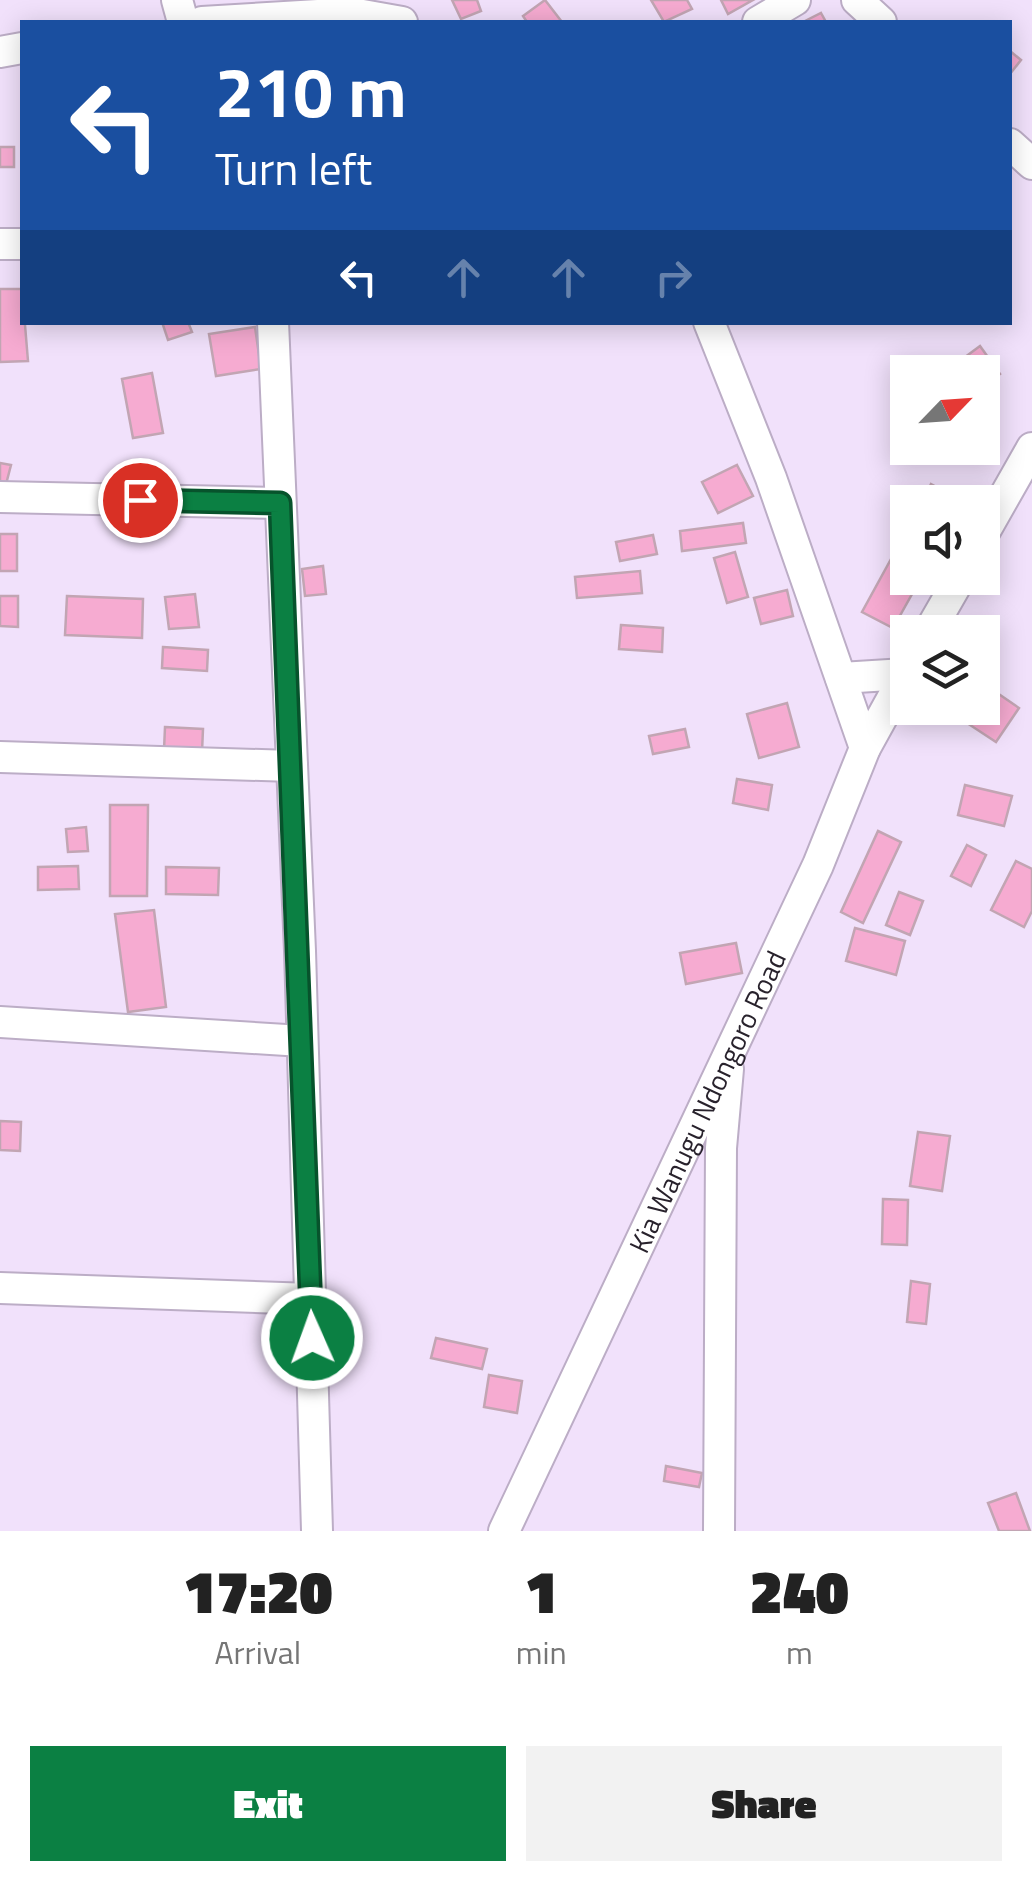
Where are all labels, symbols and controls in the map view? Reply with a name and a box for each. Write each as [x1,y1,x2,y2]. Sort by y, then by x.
text: 210 m [215,38,407,144]
icon: left [50,60,180,190]
text: Turn left [215,134,372,202]
icon: left [331,250,386,305]
icon: ahead [436,250,491,305]
icon: ahead [541,250,596,305]
icon: right [646,250,701,305]
north arrow [890,355,1000,465]
map controls [890,355,1000,725]
pin [98,458,183,543]
icon: arrive [113,473,168,528]
button: sound [890,485,1000,595]
button: layers [890,615,1000,725]
street label: Kia Wanugu Ndongoro Road [617,943,796,1260]
position arrow [260,1286,364,1390]
text: 17:20 [183,1545,332,1636]
text: 1 [525,1545,558,1636]
text: 240 [750,1545,849,1636]
text: Arrival [214,1628,301,1676]
text: min [516,1628,567,1676]
text: m [786,1628,813,1676]
button: Exit [30,1746,506,1861]
button: Share [526,1746,1002,1861]

